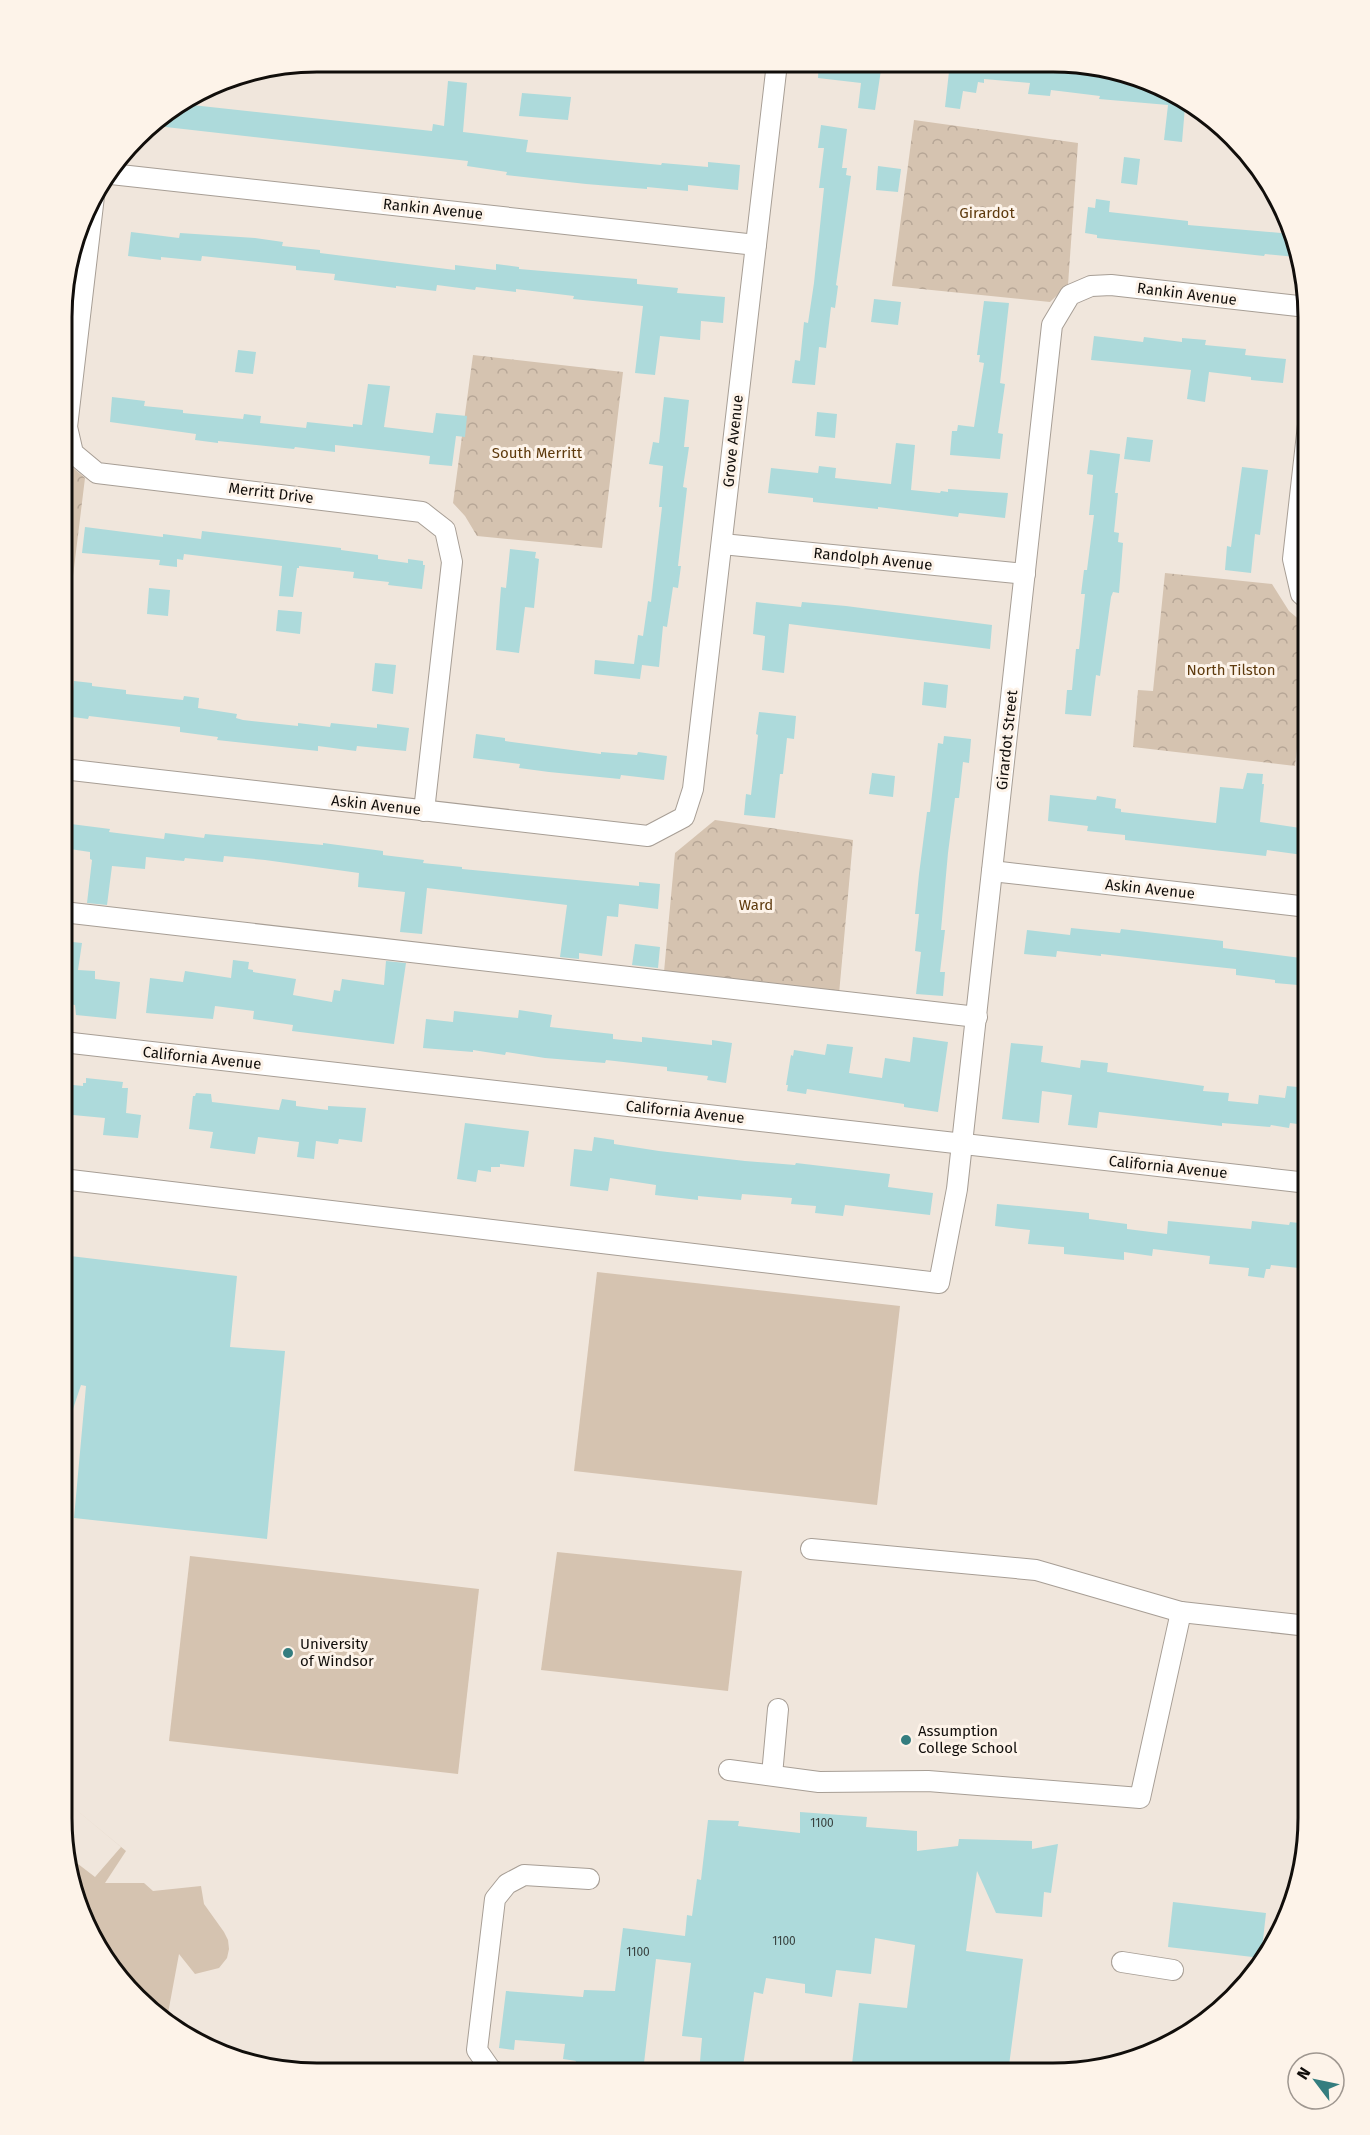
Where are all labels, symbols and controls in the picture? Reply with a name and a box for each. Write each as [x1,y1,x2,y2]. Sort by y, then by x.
street label: Rankin Avenue [382,195,484,223]
park label: Girardot [959,204,1015,222]
street label: Rankin Avenue [1136,279,1238,309]
street label: Grove Avenue [719,394,747,488]
park label: South Merritt [492,444,583,462]
street label: Merritt Drive [227,479,315,507]
street label: Randolph Avenue [813,544,933,574]
park label: North Tilston [1186,661,1276,679]
street label: Girardot Street [993,689,1021,791]
street label: Askin Avenue [330,791,422,819]
street label: Askin Avenue [1104,875,1196,903]
park label: Ward [739,896,773,914]
street label: California Avenue [142,1043,262,1073]
street label: California Avenue [625,1097,745,1127]
street label: California Avenue [1108,1152,1228,1182]
place label: University of Windsor [300,1635,374,1670]
marker: University of Windsor [281,1646,295,1660]
place label: Assumption College School [918,1722,1018,1757]
marker: Assumption College School [899,1733,913,1747]
house number: 1100 [810,1816,834,1830]
house number: 1100 [772,1934,796,1948]
house number: 1100 [626,1945,650,1959]
north arrow [1286,2051,1346,2111]
text: N [1293,2064,1315,2083]

